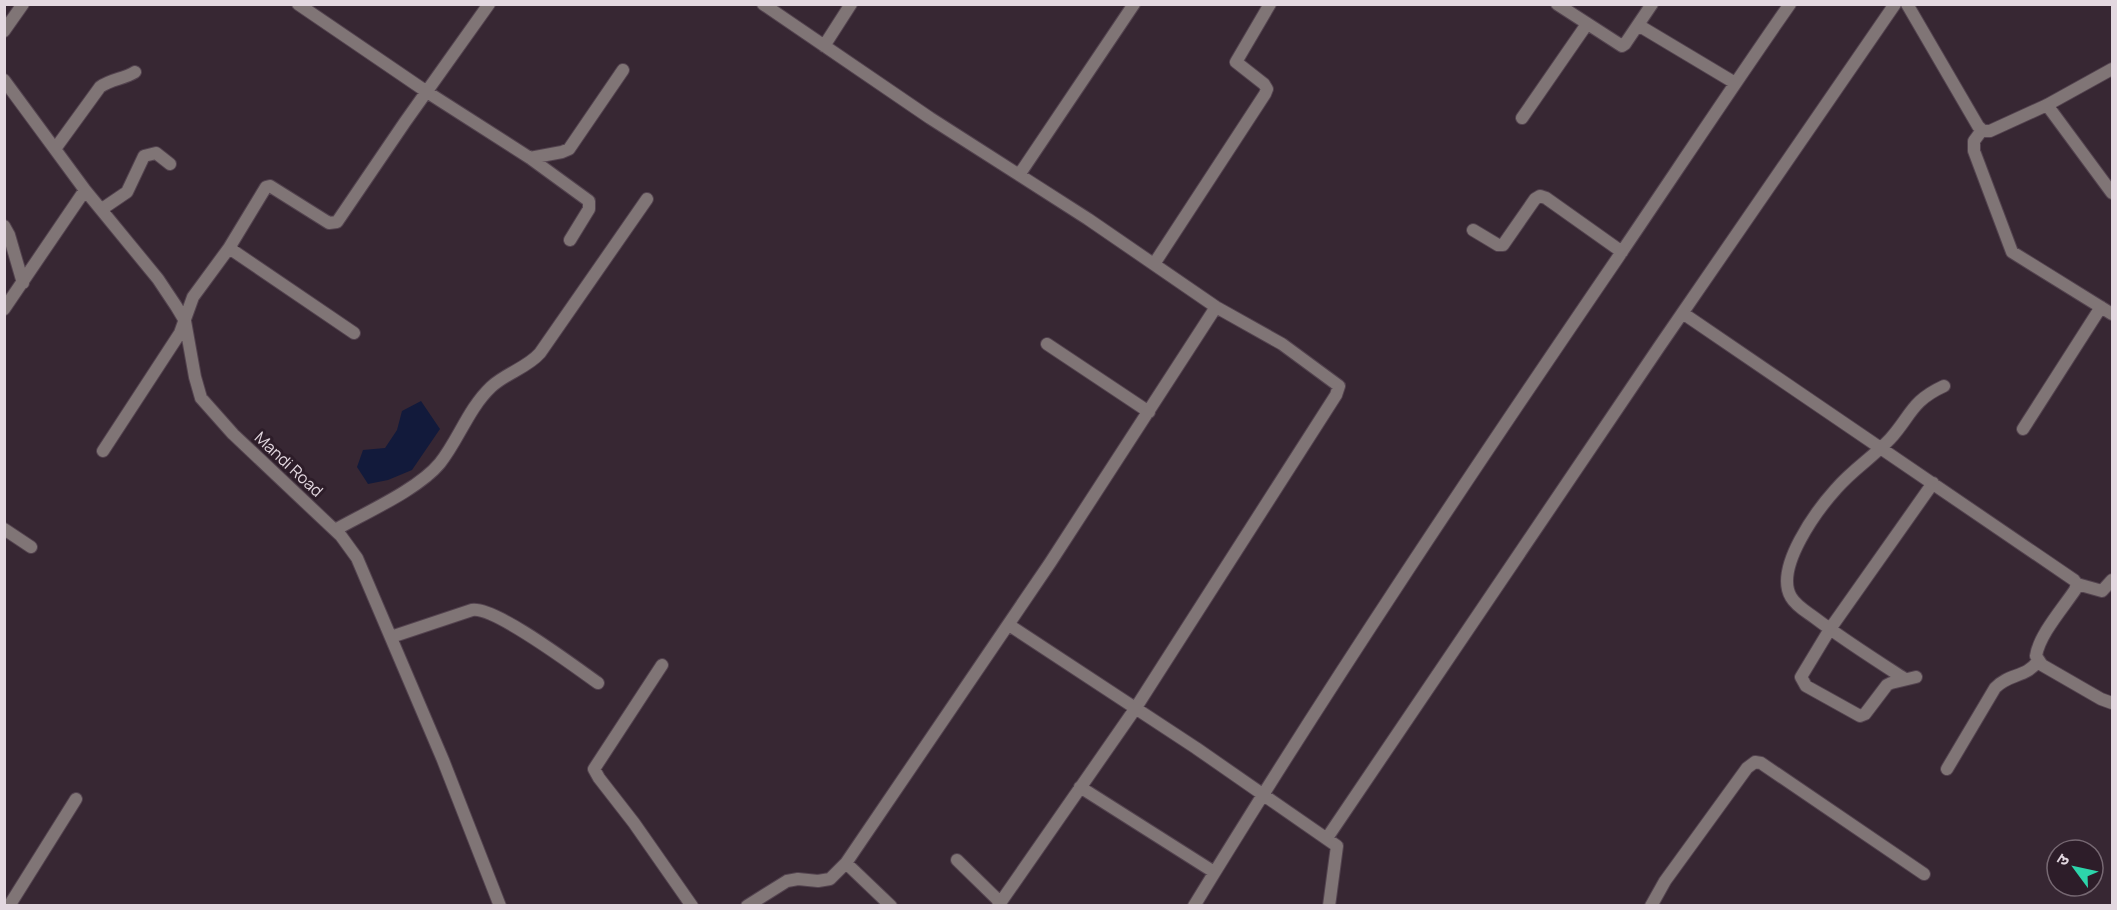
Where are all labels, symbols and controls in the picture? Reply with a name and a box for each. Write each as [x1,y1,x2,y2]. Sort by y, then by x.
street label: Mandi Road [250,427,328,501]
north arrow [2045,838,2105,898]
text: उ [2051,849,2075,870]

